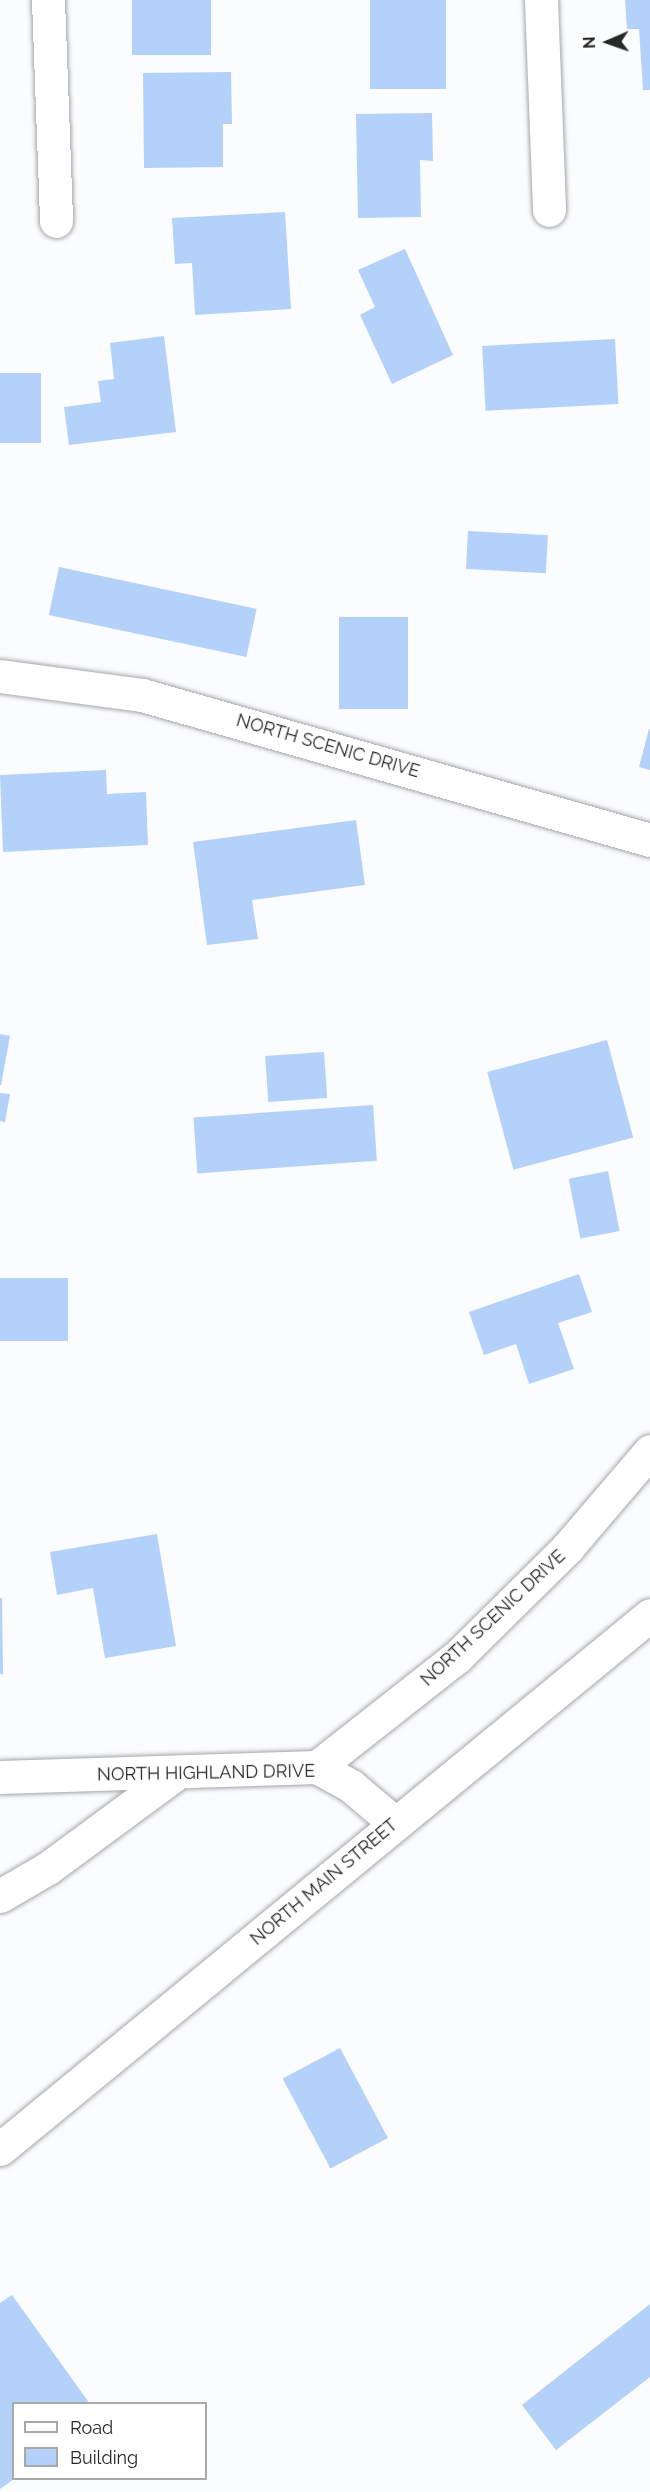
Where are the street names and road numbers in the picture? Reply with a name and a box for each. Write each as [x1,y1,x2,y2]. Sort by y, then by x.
street label: NORTH SCENIC DRIVE [234,709,422,783]
street label: NORTH SCENIC DRIVE [416,1545,570,1691]
street label: NORTH HIGHLAND DRIVE [97,1760,315,1786]
street label: NORTH MAIN STREET [246,1814,402,1950]

